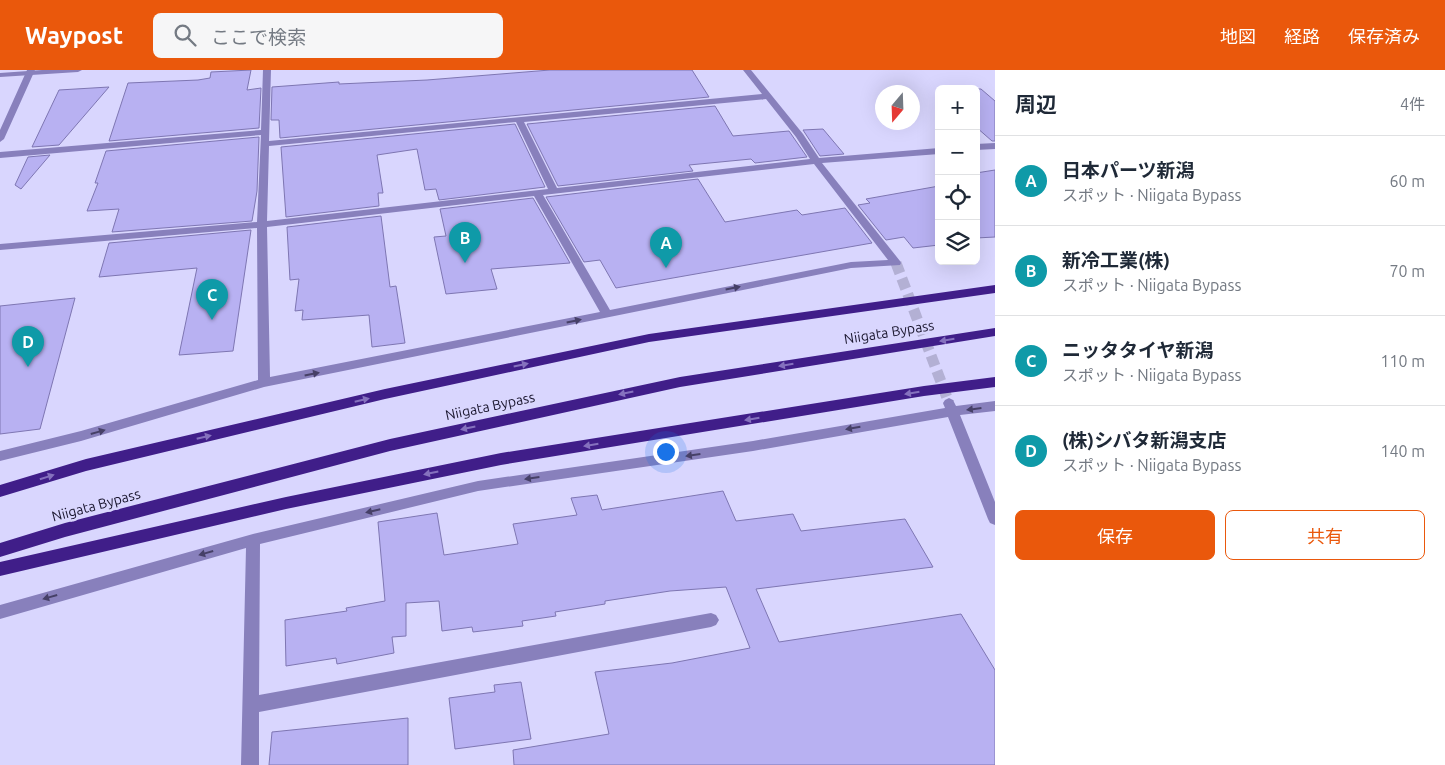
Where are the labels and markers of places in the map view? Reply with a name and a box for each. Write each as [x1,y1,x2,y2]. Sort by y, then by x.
pin: B [449,222,481,263]
pin: A [650,227,682,268]
pin: C [196,279,228,320]
pin: D [12,326,44,367]

